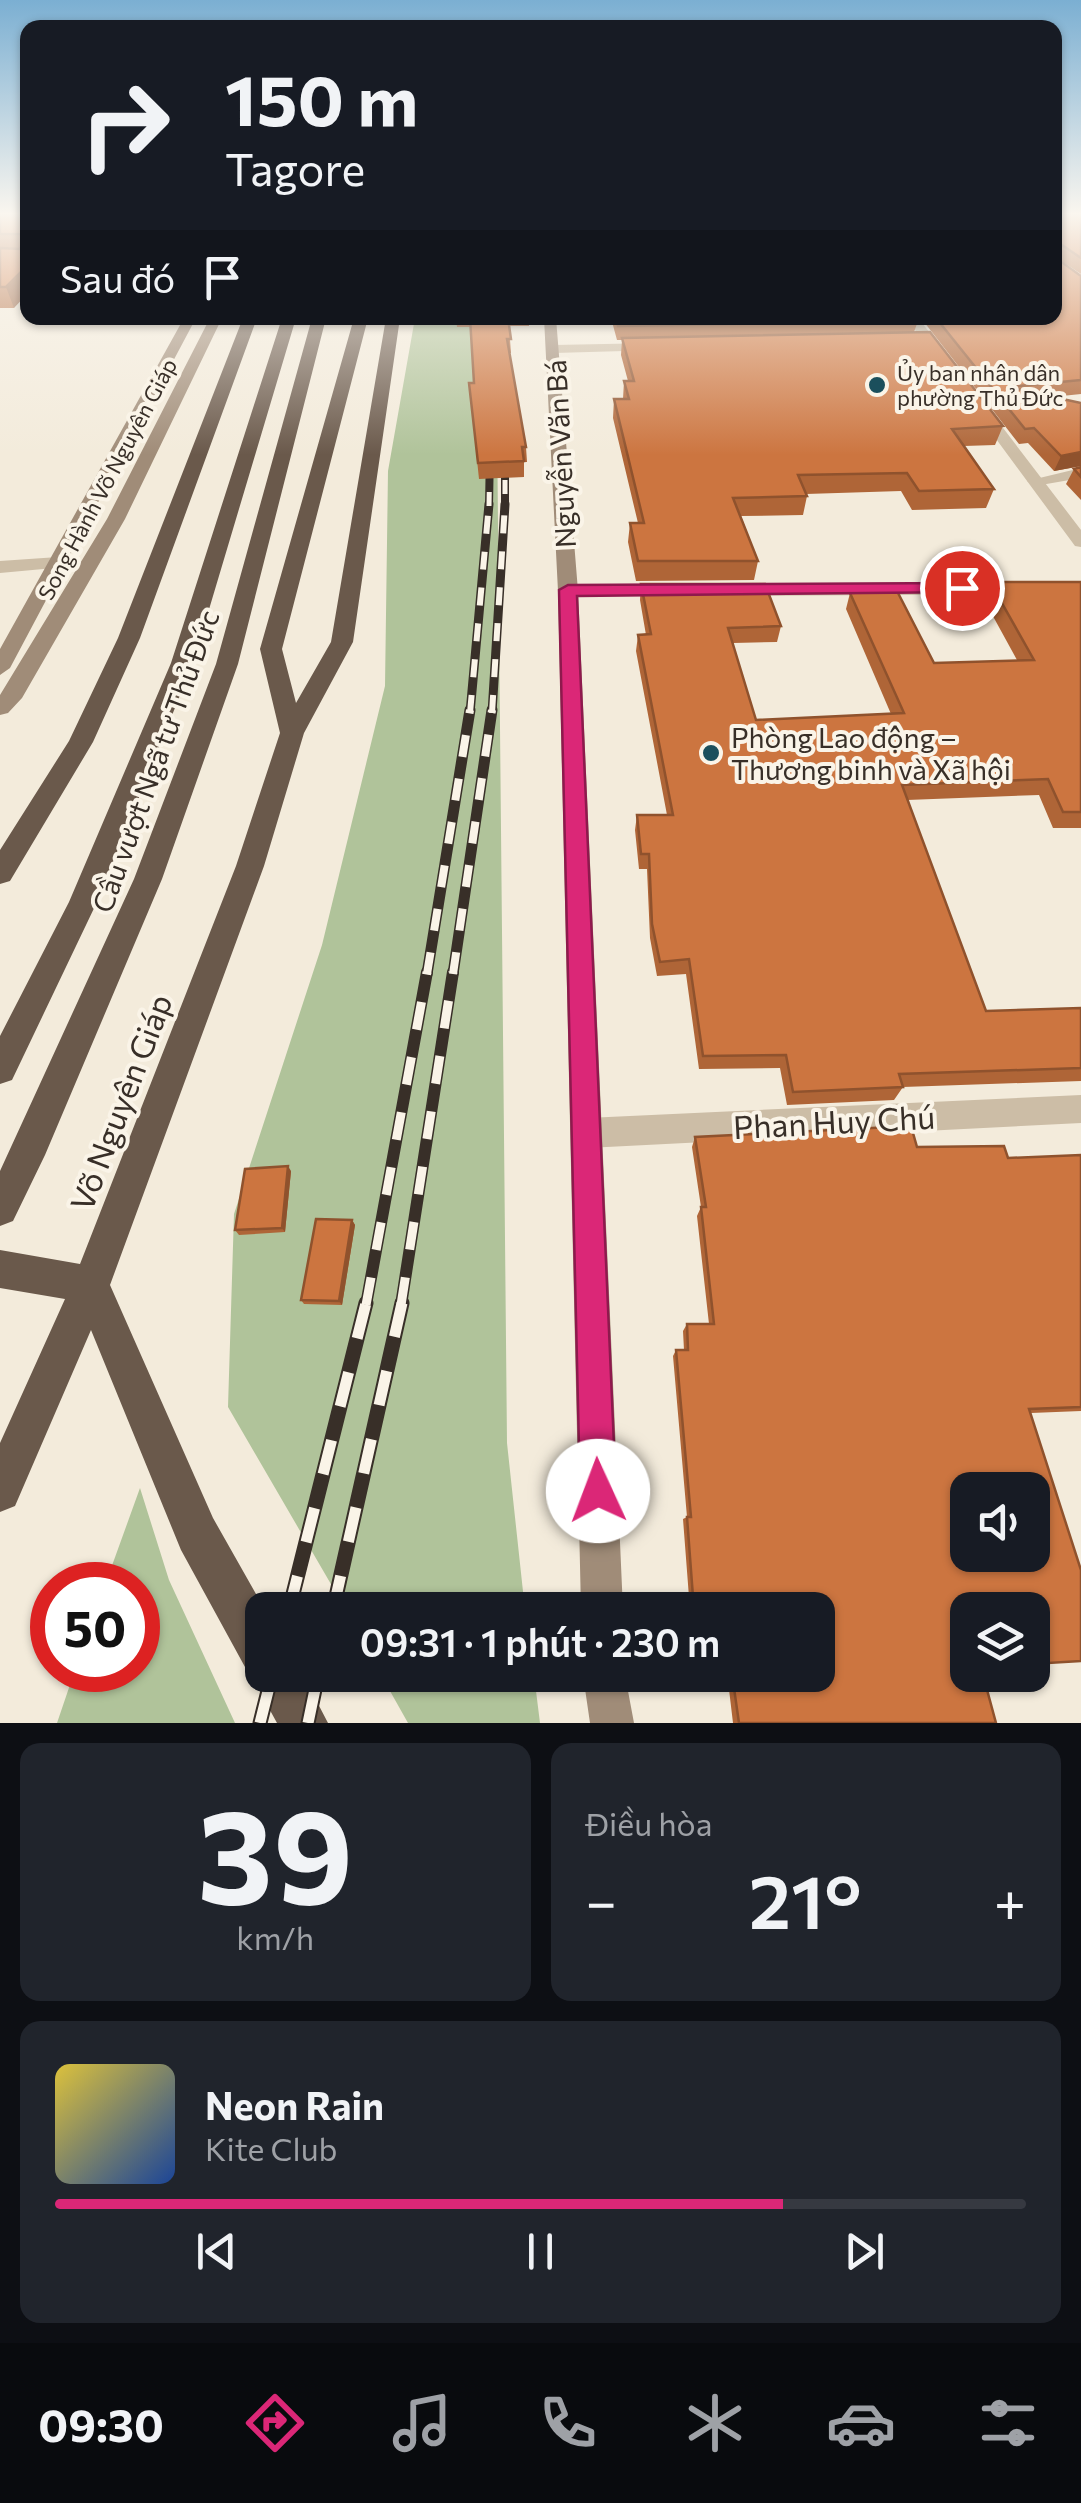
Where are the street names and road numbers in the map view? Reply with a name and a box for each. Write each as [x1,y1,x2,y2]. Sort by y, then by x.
street label: Song Hành Võ Nguyên Giáp [32,354,182,604]
street label: Nguyễn Văn Bá [538,359,582,549]
street label: Cầu vượt Ngã tư Thủ Đức [84,605,226,917]
street label: Võ Nguyên Giáp [60,988,180,1216]
street label: Phan Huy Chú [732,1096,936,1146]

